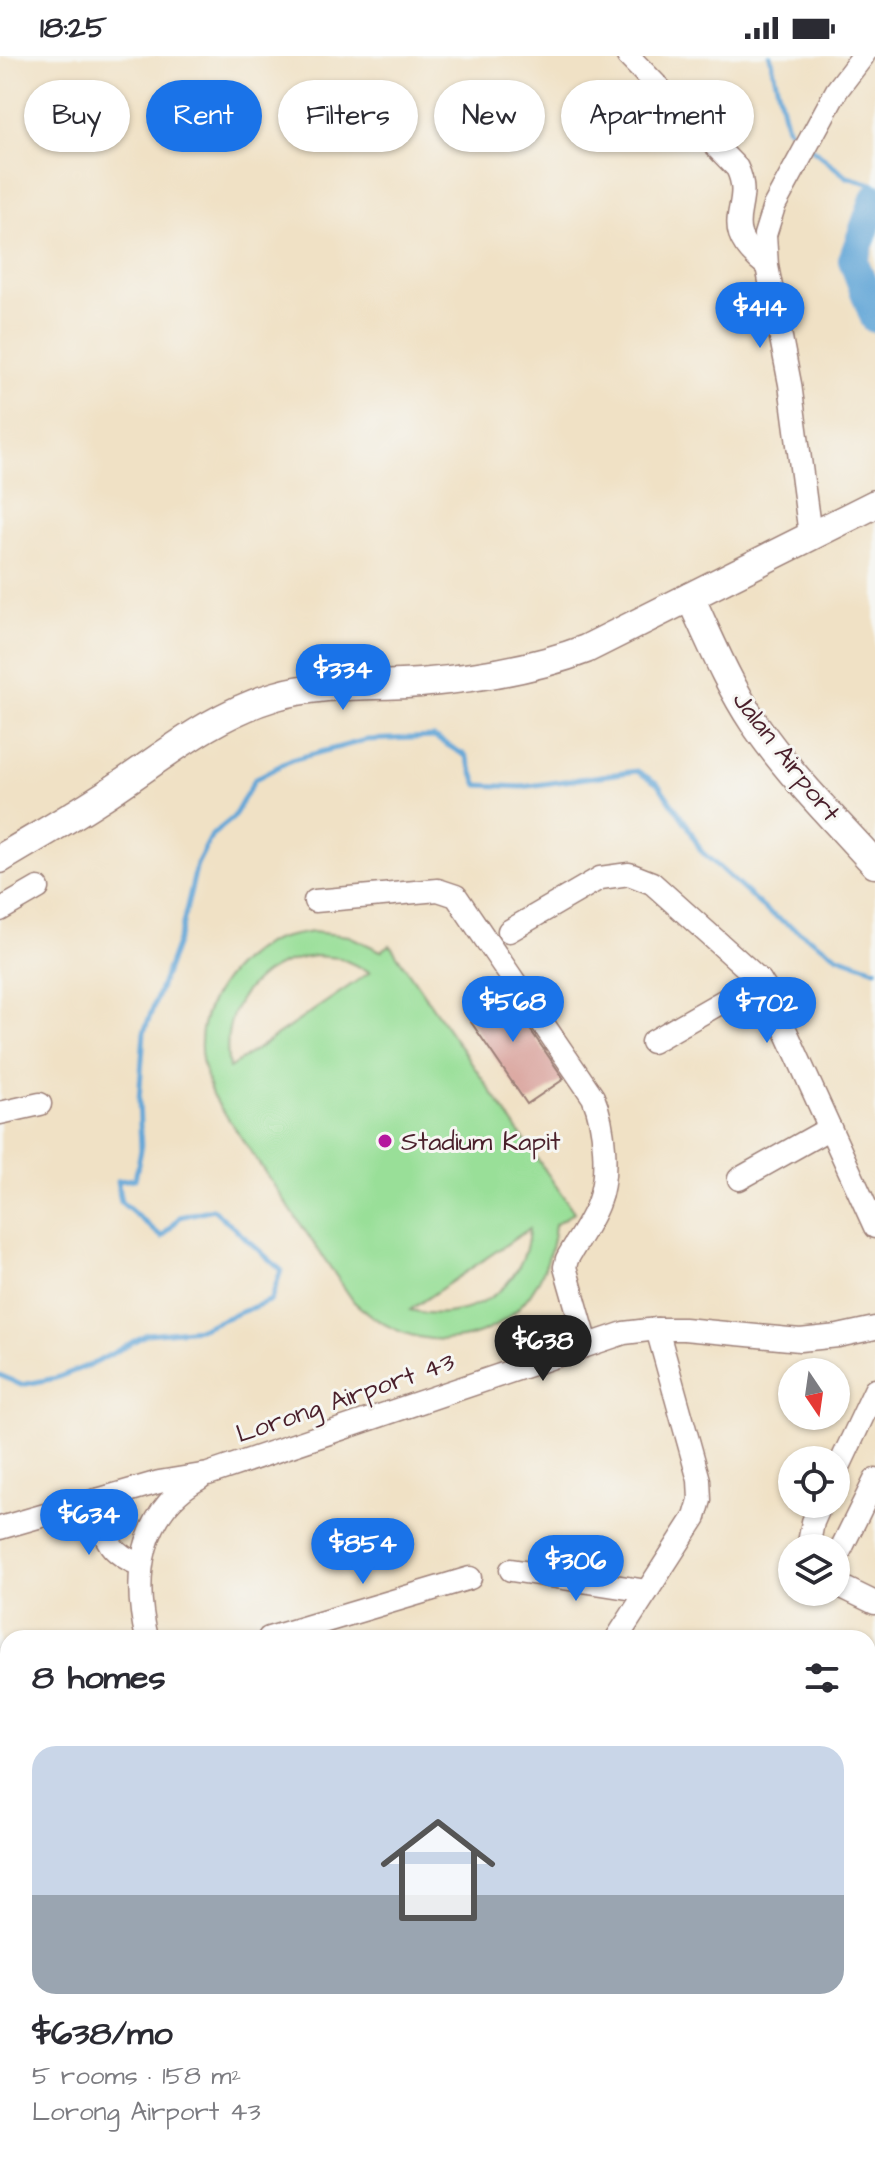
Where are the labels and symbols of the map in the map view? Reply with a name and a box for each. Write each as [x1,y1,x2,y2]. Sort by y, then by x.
pin: $414 [713,282,807,350]
pin: $334 [296,644,390,712]
street label: Jalan Airport [724,684,849,830]
pin: $568 [466,976,560,1044]
pin: $702 [720,977,814,1045]
place label: Stadium Kapit [401,1124,561,1160]
marker: Stadium Kapit [376,1132,394,1150]
pin: $638 [496,1315,590,1383]
street label: Lorong Airport 43 [231,1344,460,1454]
north arrow [778,1358,850,1430]
pin: $634 [42,1489,136,1557]
pin: $854 [316,1518,410,1586]
pin: $306 [529,1535,623,1603]

